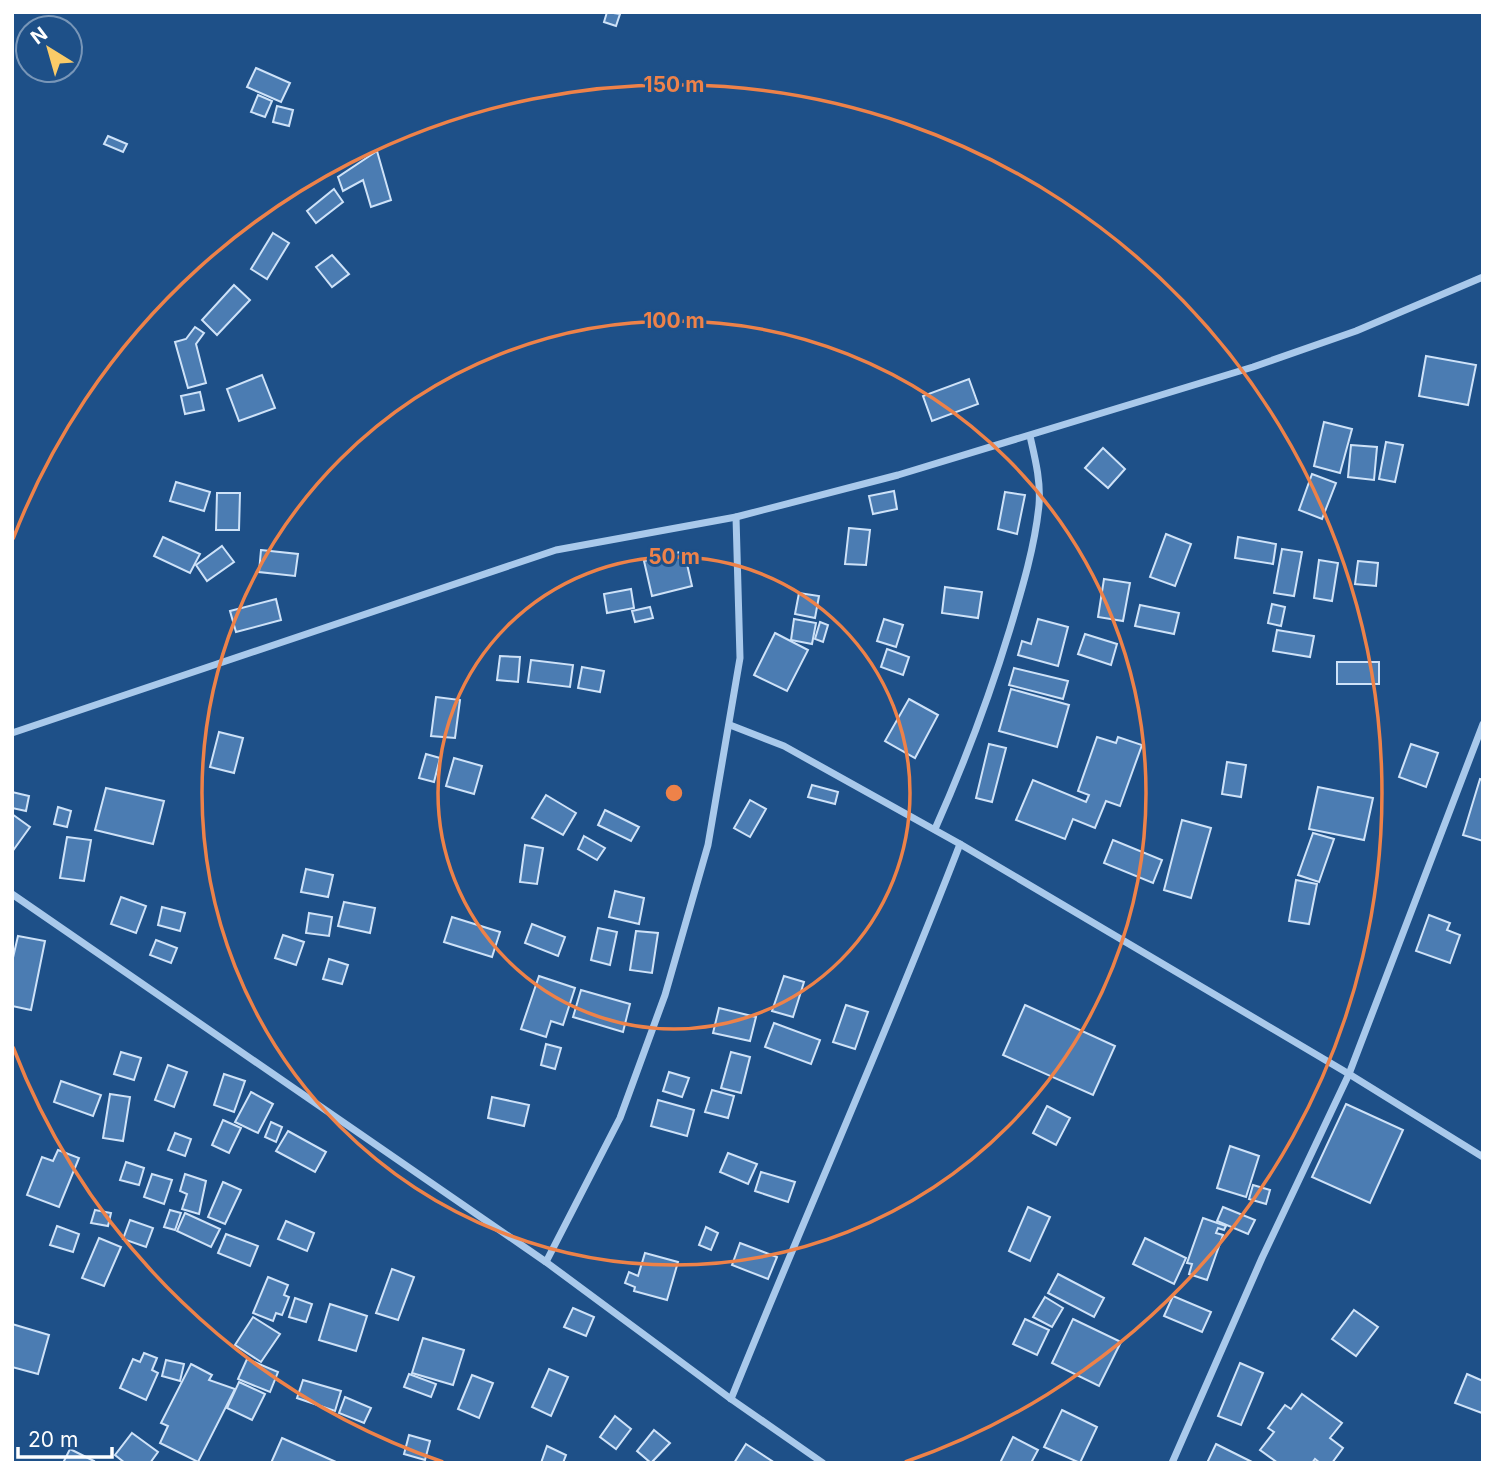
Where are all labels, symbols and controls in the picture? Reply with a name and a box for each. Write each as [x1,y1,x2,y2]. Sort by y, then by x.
north arrow [14,14,84,84]
text: N [26,22,52,49]
text: 150 m [644,72,704,97]
text: 100 m [643,308,705,333]
text: 50 m [648,544,700,569]
centre of rings [662,781,686,805]
scale bar [18,1416,112,1460]
text: 20 m [28,1427,78,1452]

